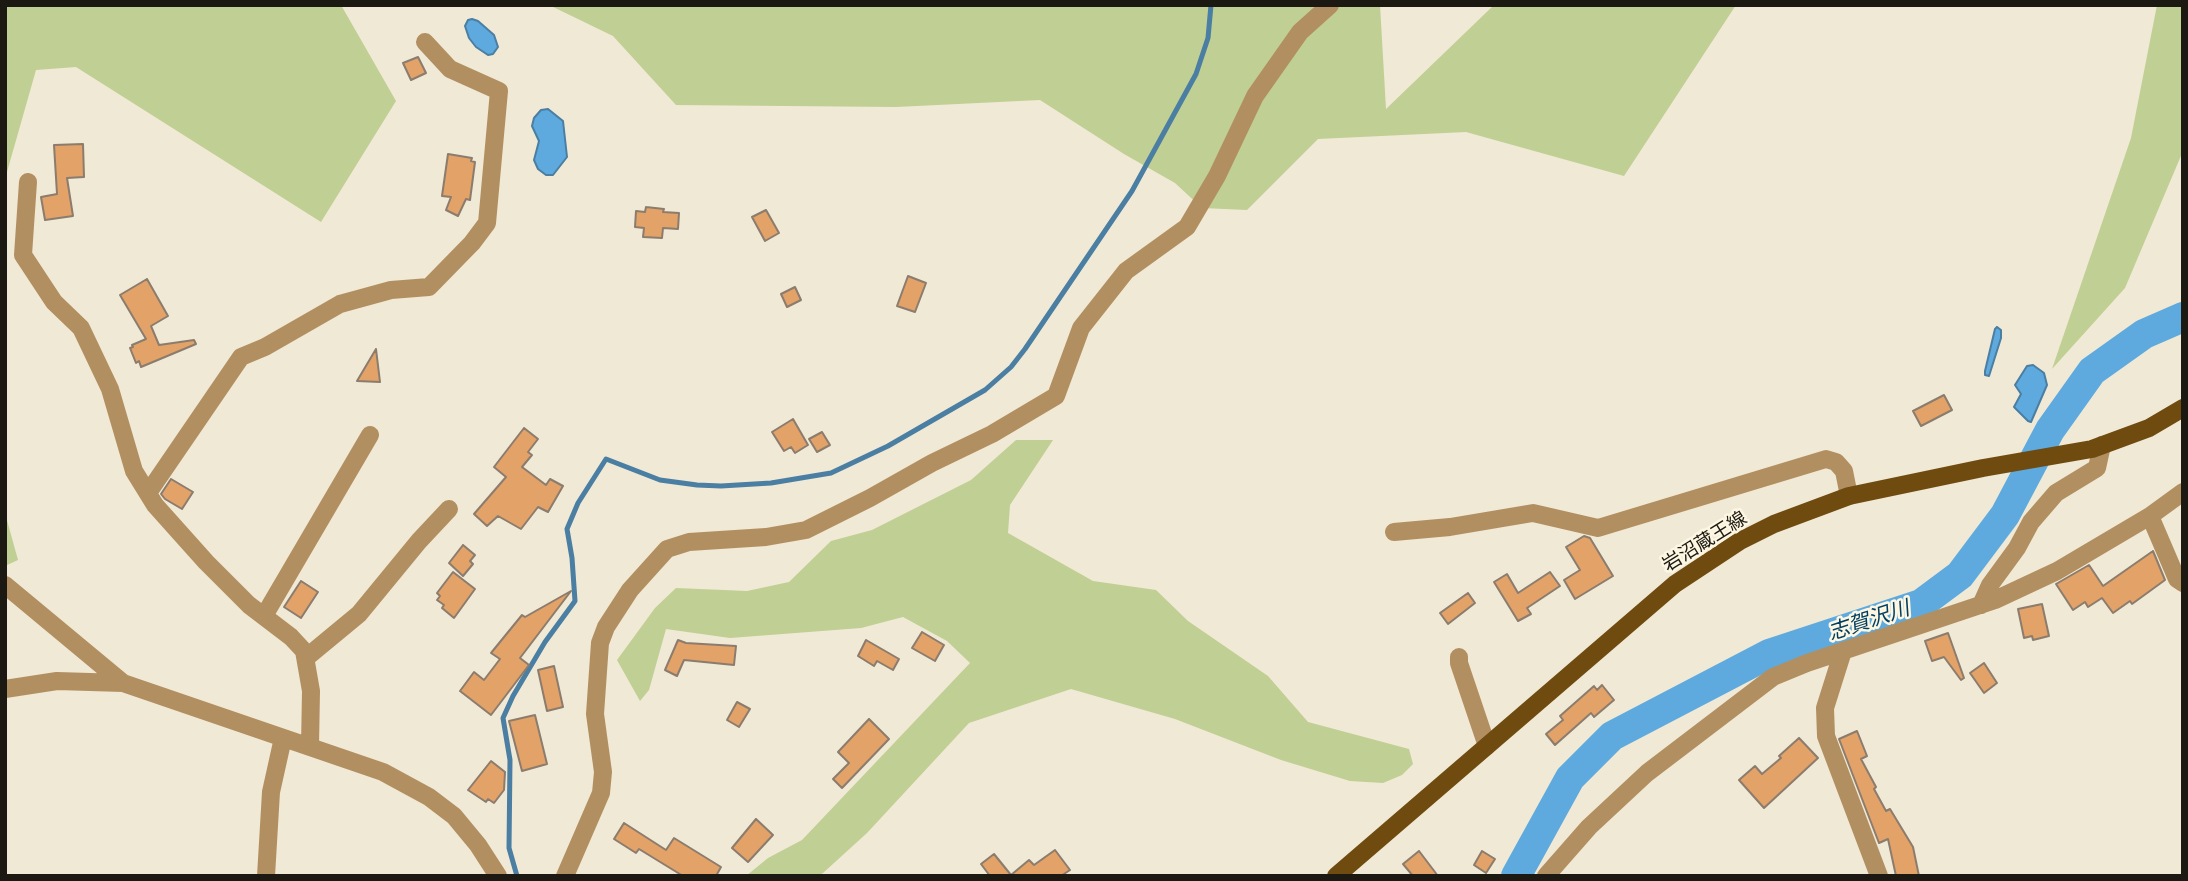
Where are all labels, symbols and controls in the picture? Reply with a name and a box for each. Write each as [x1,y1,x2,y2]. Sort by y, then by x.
street label: 岩沼蔵王線 [1659,507,1751,577]
water label: 志賀沢川 [1825,596,1913,646]

